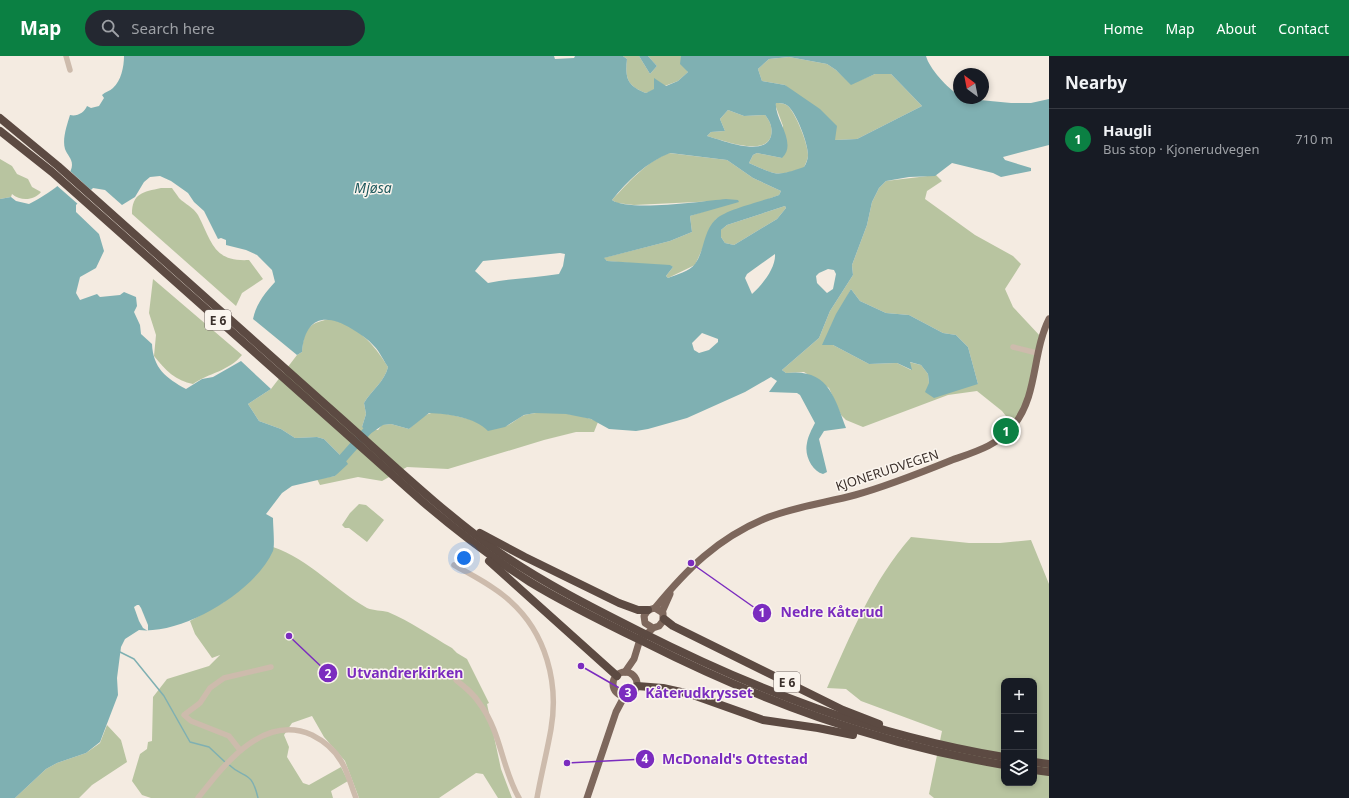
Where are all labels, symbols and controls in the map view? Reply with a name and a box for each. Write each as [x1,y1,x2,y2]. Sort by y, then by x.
search box [85,10,365,46]
text: Map [20,15,61,41]
icon: search [99,17,121,39]
text: Search here [131,18,215,38]
text: Home [1104,19,1143,38]
text: Map [1165,19,1195,38]
text: About [1217,19,1256,38]
text: Contact [1278,19,1329,38]
north arrow [953,68,989,104]
text: Nearby [1065,71,1127,94]
text: Haugli [1103,120,1152,140]
text: 1 [1074,130,1082,148]
text: 710 m [1295,130,1333,148]
text: Bus stop · Kjonerudvegen [1103,140,1259,158]
water label: Mjøsa [354,178,392,197]
road number: E 6 [205,310,231,330]
pin: 1 [993,416,1019,446]
street label: KJONERUDVEGEN [833,445,941,495]
your location [454,548,474,568]
callout: Nedre Kåterud [752,600,891,626]
text: Nedre Kåterud [781,602,883,621]
text: 1 [759,604,765,621]
callout: Utvandrerkirken [318,660,471,686]
text: Utvandrerkirken [347,663,463,682]
text: 2 [325,665,332,682]
road number: E 6 [774,672,800,692]
map controls [1001,678,1037,786]
button: + [1001,678,1037,714]
callout: Kåterudkrysset [618,680,761,706]
text: Kåterudkrysset [645,683,753,702]
text: 3 [625,684,632,701]
button: − [1001,714,1037,750]
callout: McDonald's Ottestad [635,746,816,772]
text: McDonald's Ottestad [662,749,808,768]
text: 4 [642,750,649,767]
button: layers [1001,750,1037,786]

